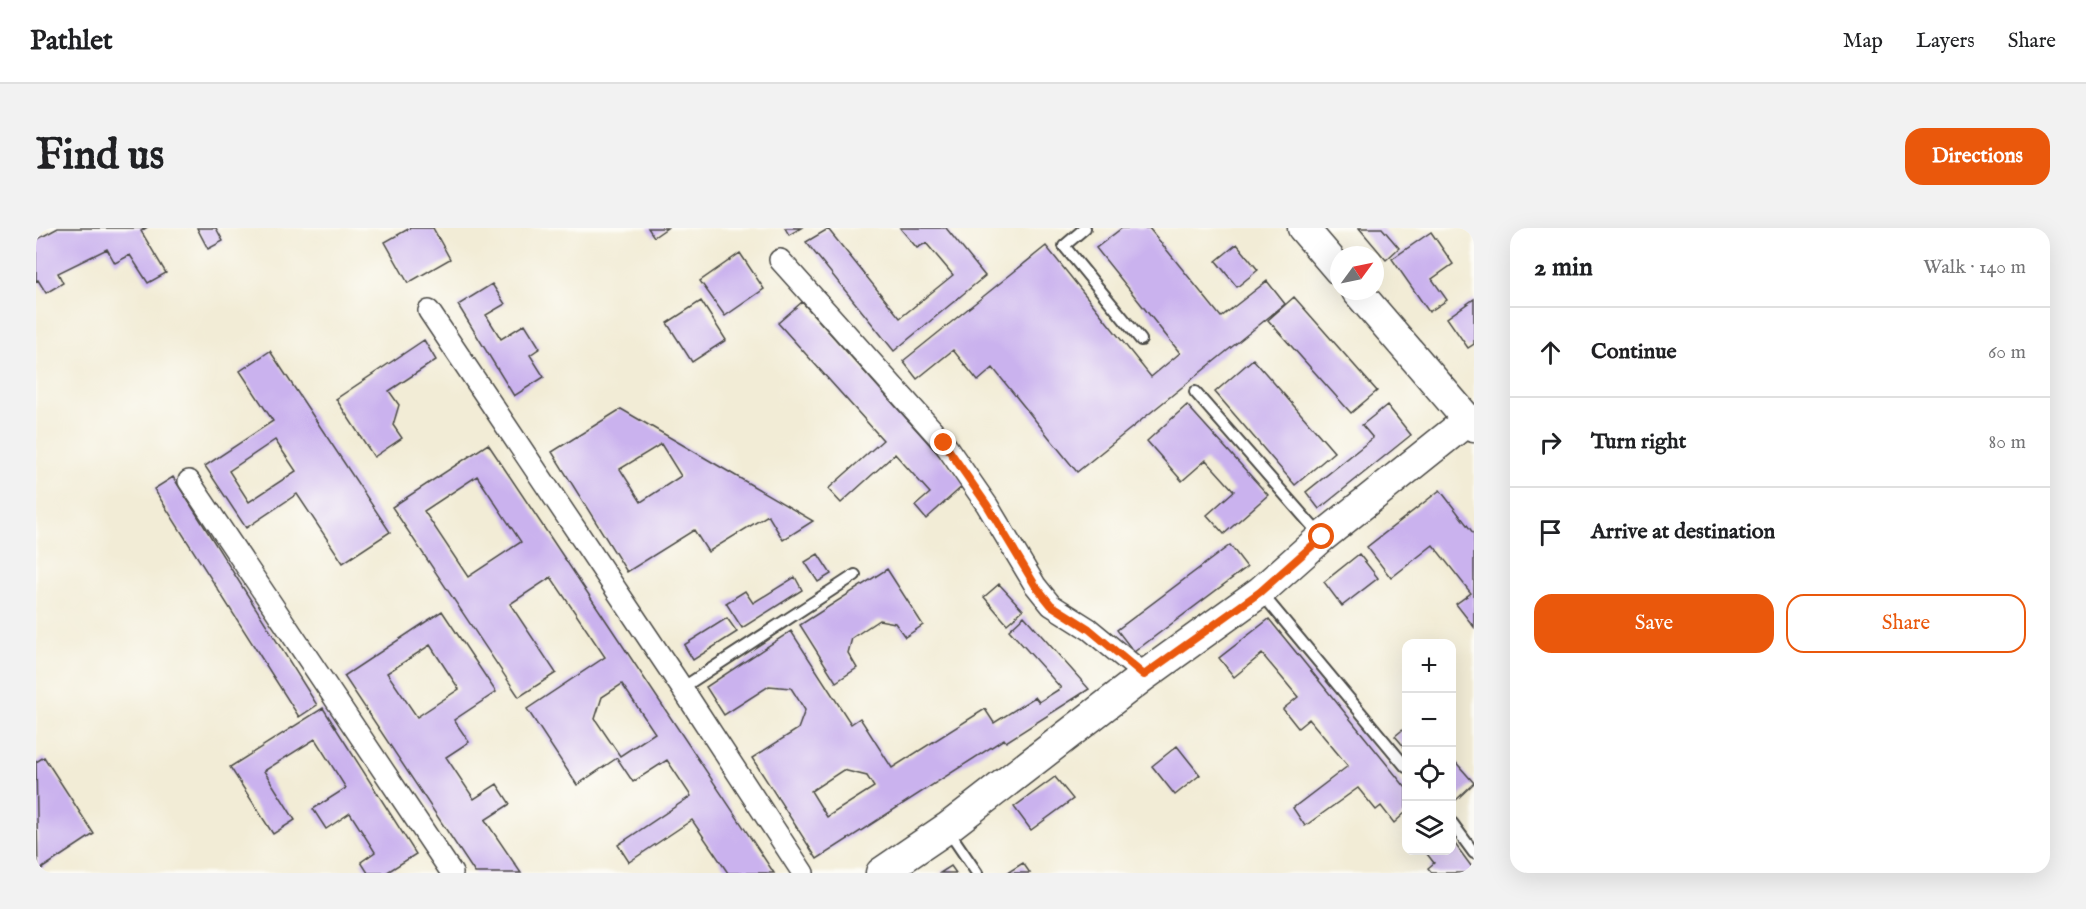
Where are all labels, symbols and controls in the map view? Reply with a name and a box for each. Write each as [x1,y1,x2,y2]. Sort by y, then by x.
text: Pathlet [30,24,113,59]
text: Map [1843,28,1883,55]
text: Layers [1916,28,1975,55]
text: Share [2008,28,2056,55]
button: Directions [1905,128,2050,185]
text: Find us [36,130,164,183]
north arrow [1330,246,1384,300]
text: 2 min [1534,251,1593,284]
text: Walk · 140 m [1923,255,2026,280]
icon: ahead [1534,336,1567,369]
text: Continue [1591,338,1677,366]
text: 60 m [1988,340,2026,365]
icon: right [1534,426,1567,459]
text: Turn right [1591,428,1686,456]
route end [930,429,956,455]
text: 80 m [1989,430,2026,455]
icon: arrive [1534,516,1567,549]
text: Arrive at destination [1591,518,1775,546]
route start [1308,523,1334,549]
button: Save [1534,594,1774,653]
button: Share [1786,594,2026,653]
map controls [1402,639,1456,855]
button: + [1402,639,1456,693]
button: − [1402,693,1456,747]
button: locate [1402,747,1456,801]
button: layers [1402,801,1456,855]

